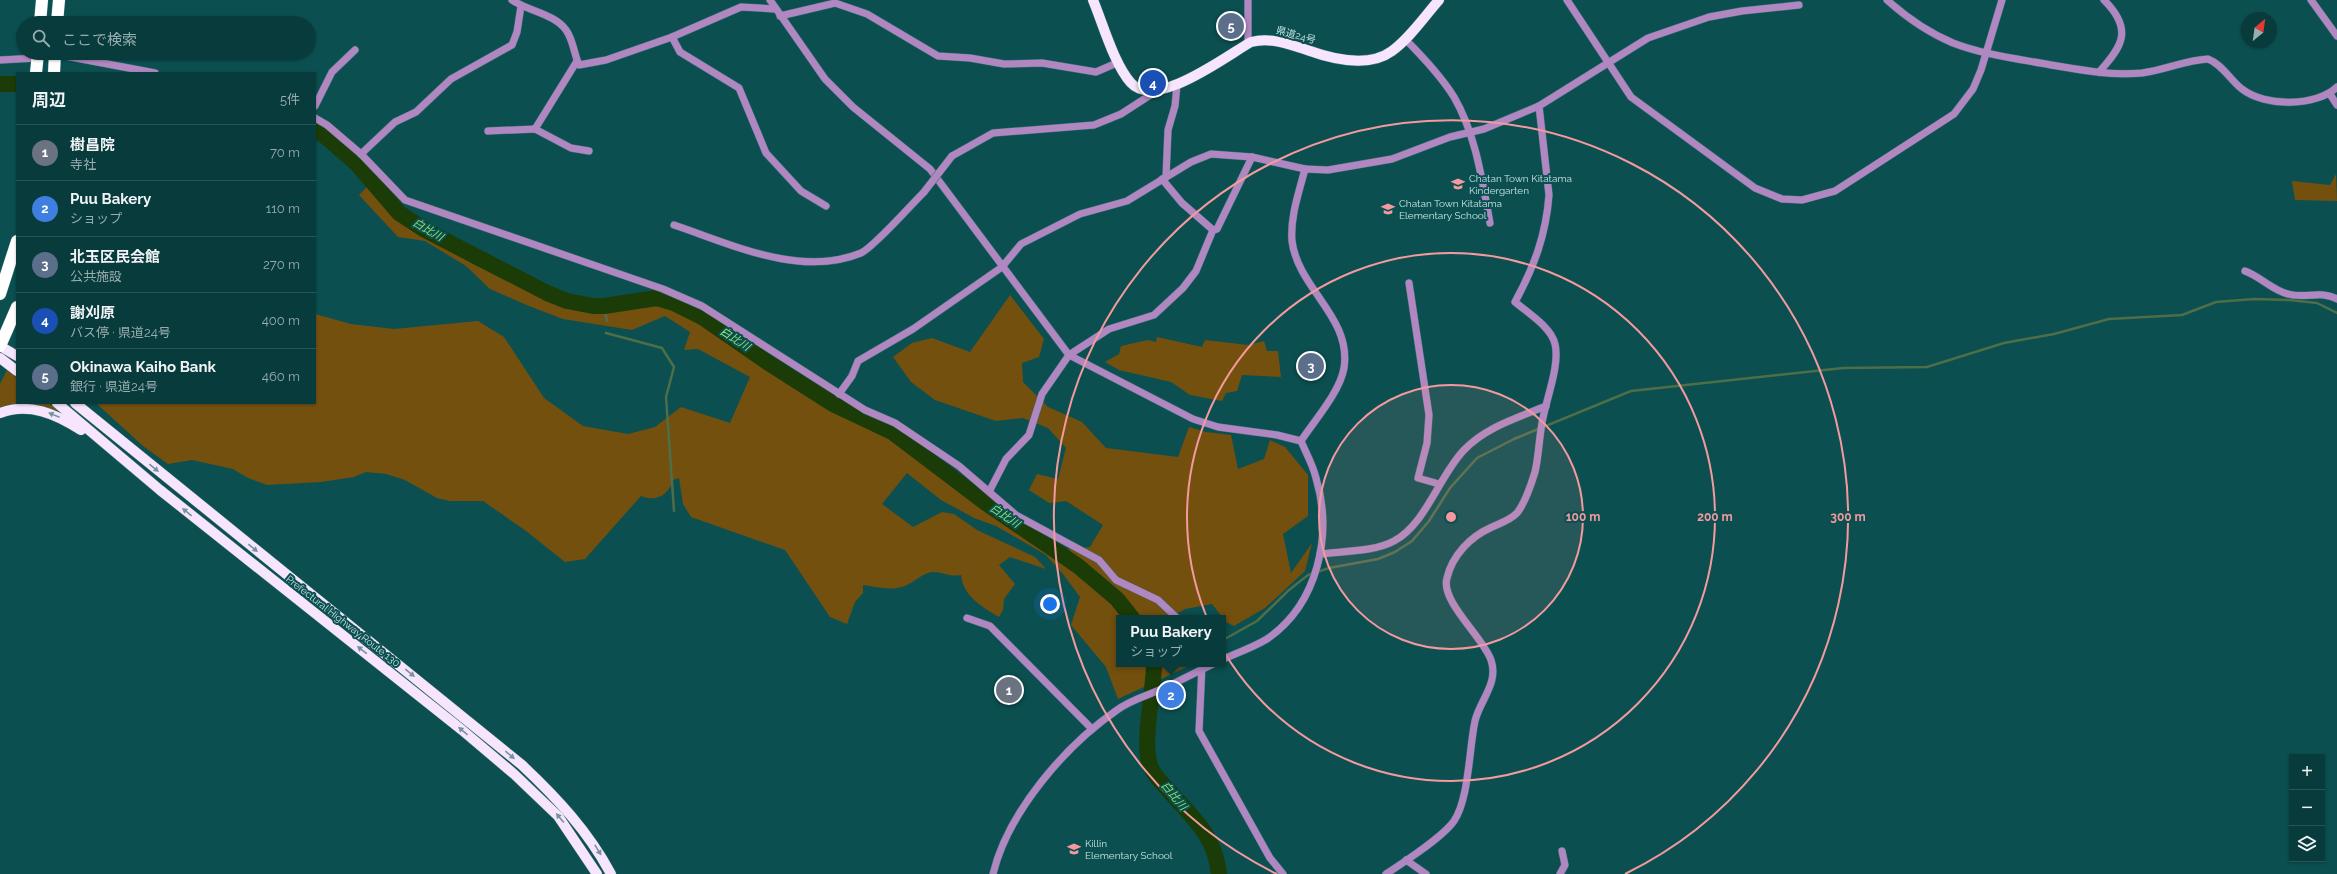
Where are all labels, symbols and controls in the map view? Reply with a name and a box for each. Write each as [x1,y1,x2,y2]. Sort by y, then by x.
pin: 5 [1218,11,1244,41]
north arrow [2241,12,2277,48]
search box [16,16,316,60]
street label: 県道24号 [1275,24,1317,46]
icon: search [30,27,52,49]
text: ここで検索 [62,31,137,49]
pin: 4 [1140,68,1166,98]
text: 周辺 [32,90,66,110]
text: 5件 [280,92,300,107]
text: 樹昌院 [70,136,115,154]
text: 1 [42,145,48,160]
text: 70 m [270,145,300,160]
text: 寺社 [70,157,96,172]
place label: Chatan Town Kitatama Kindergarten [1469,173,1572,196]
school or university icon: Chatan Town Kitatama Kindergarten [1450,176,1466,192]
text: Puu Bakery [70,190,151,208]
place label: Chatan Town Kitatama Elementary School [1399,198,1502,221]
text: 2 [41,201,49,216]
text: 110 m [266,201,300,216]
school or university icon: Chatan Town Kitatama Elementary School [1380,201,1396,217]
text: ショップ [70,211,122,226]
water label: 白比川 [410,216,446,244]
text: 北玉区民会館 [70,248,160,266]
text: 3 [41,257,49,272]
text: 270 m [263,257,300,272]
text: 公共施設 [70,269,122,284]
text: 謝刈原 [70,304,115,322]
text: 4 [41,313,49,328]
text: 400 m [262,313,300,328]
text: バス停 · 県道24号 [70,325,171,340]
water label: 白比川 [718,325,753,354]
pin: 3 [1298,351,1324,381]
text: Okinawa Kaiho Bank [70,358,216,376]
text: 5 [41,369,49,384]
text: 460 m [262,369,300,384]
text: 銀行 · 県道24号 [70,379,158,394]
one-way arrow [48,412,59,418]
one-way arrow [149,463,160,472]
water label: 白比川 [988,501,1023,531]
one-way arrow [181,507,192,516]
centre of rings [1444,510,1458,524]
text: 100 m [1566,510,1600,524]
text: 200 m [1697,510,1733,524]
text: 300 m [1830,510,1866,524]
one-way arrow [248,543,259,552]
street label: Prefectural Highway Route 130 [284,573,402,669]
your location [1040,594,1060,614]
popup [1116,615,1226,667]
text: Puu Bakery [1130,623,1212,641]
text: ショップ [1130,644,1182,659]
one-way arrow [356,646,367,655]
one-way arrow [404,668,415,677]
pin: 1 [996,675,1022,705]
pin: 2 [1158,680,1184,710]
one-way arrow [458,727,469,736]
one-way arrow [505,750,516,759]
map controls [2289,754,2325,862]
button: + [2289,754,2325,790]
water label: 白比川 [1158,779,1190,814]
button: − [2289,790,2325,826]
one-way arrow [555,813,564,824]
button: layers [2289,826,2325,862]
place label: Killin Elementary School [1085,838,1173,861]
school or university icon: Killin Elementary School [1066,841,1082,857]
one-way arrow [594,844,601,856]

